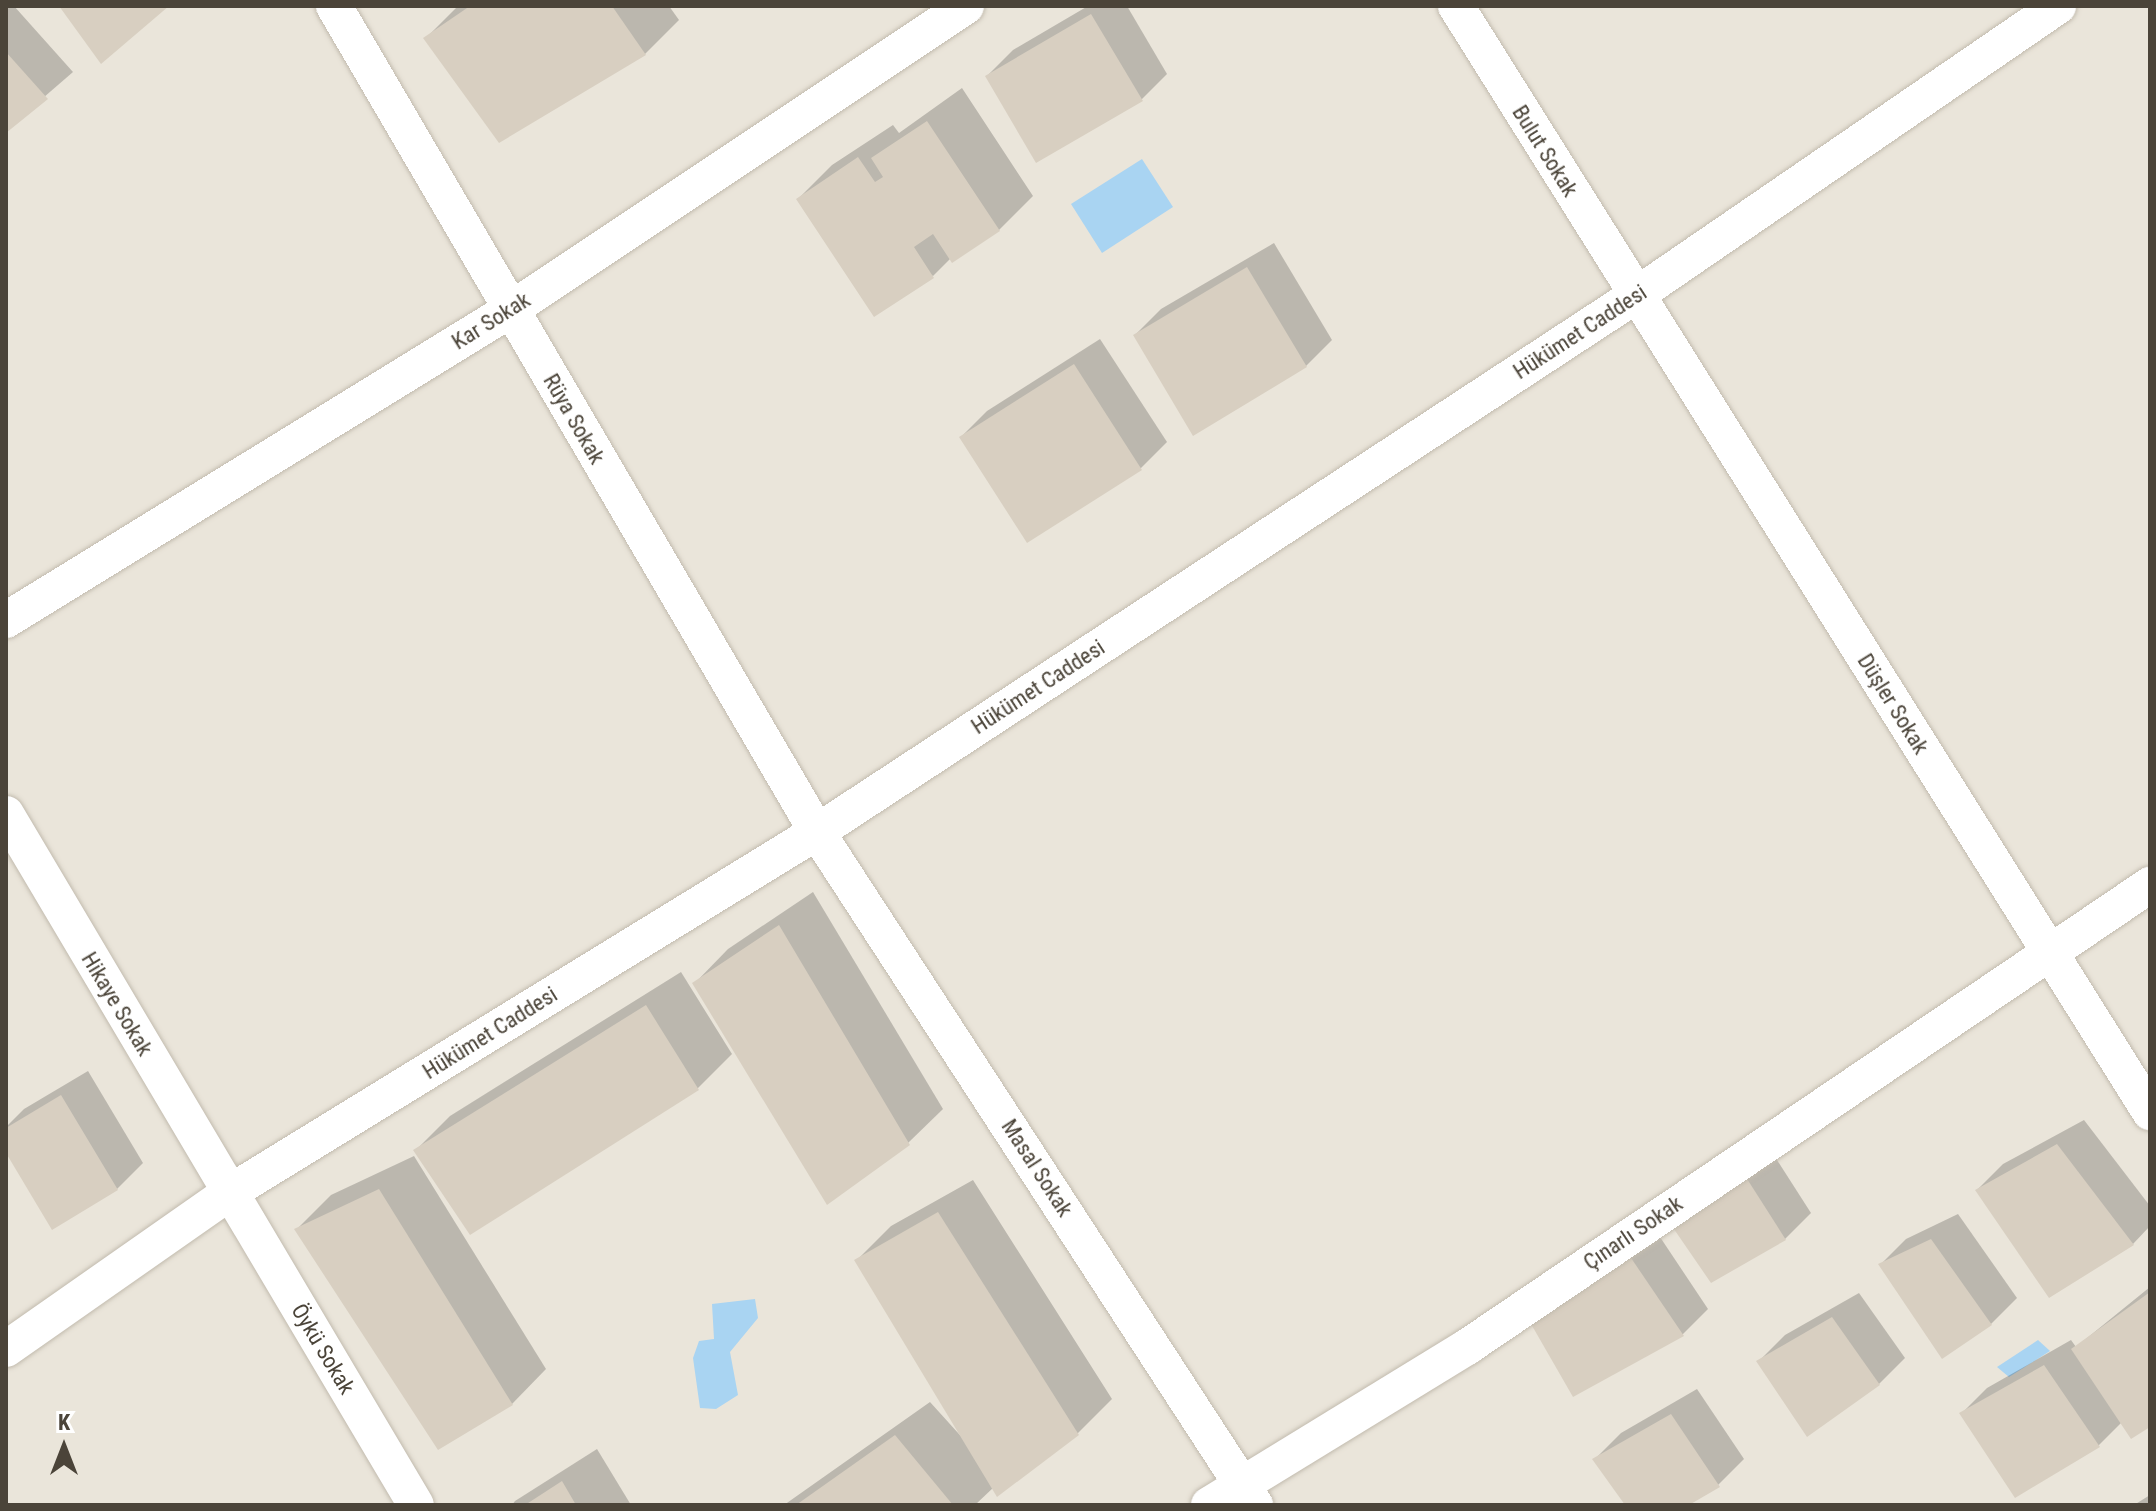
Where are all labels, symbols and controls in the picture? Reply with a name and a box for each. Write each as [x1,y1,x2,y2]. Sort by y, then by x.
street label: Bulut Sokak [1507,100,1583,202]
street label: Hükümet Caddesi [1508,279,1652,385]
street label: Kar Sokak [447,287,535,355]
street label: Rüya Sokak [538,369,610,469]
street label: Hükümet Caddesi [966,634,1110,740]
street label: Düşler Sokak [1852,649,1934,759]
street label: Hikaye Sokak [76,947,158,1061]
street label: Hükümet Caddesi [418,981,562,1085]
street label: Masal Sokak [996,1114,1078,1222]
street label: Çınarlı Sokak [1579,1190,1687,1276]
street label: Öykü Sokak [286,1299,360,1399]
north arrow [24,1407,104,1487]
text: K [58,1410,70,1435]

